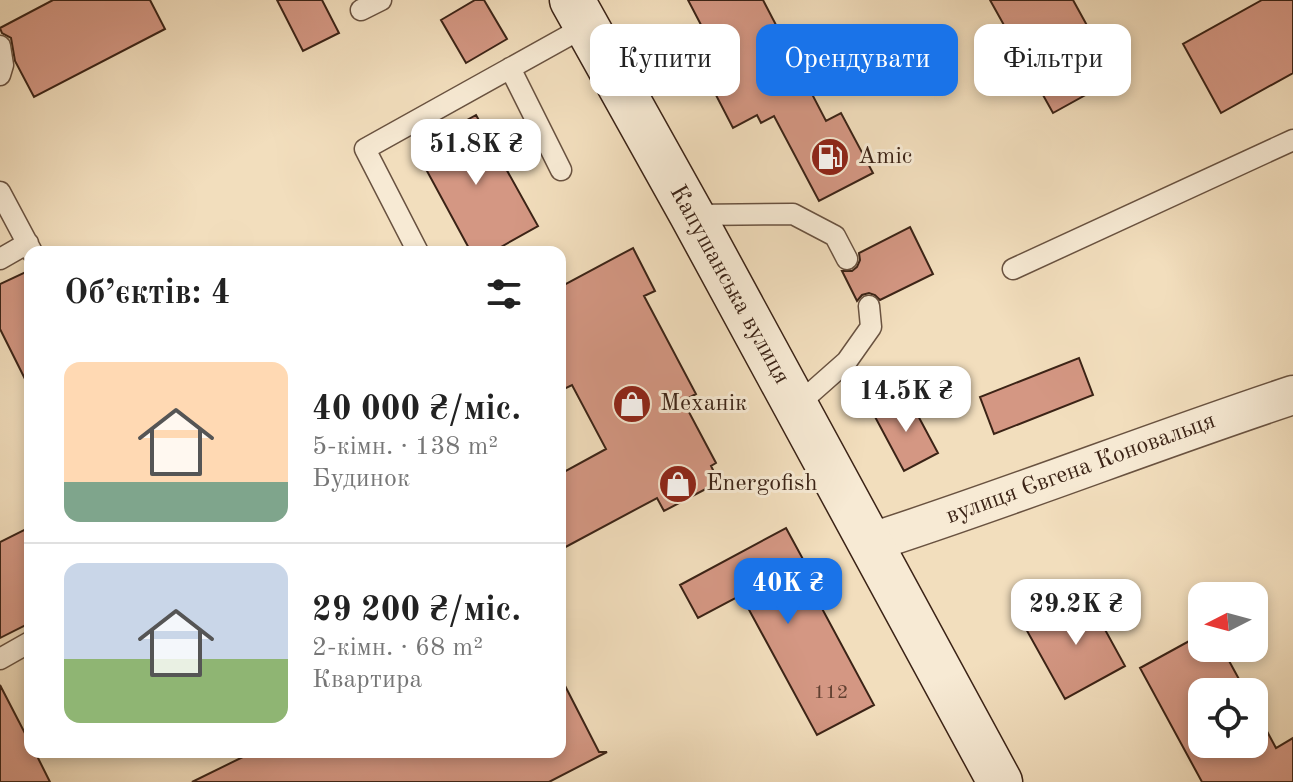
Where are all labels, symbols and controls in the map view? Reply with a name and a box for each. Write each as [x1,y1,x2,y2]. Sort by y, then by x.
chip: Купити [590,24,740,96]
chip: Орендувати [756,24,958,96]
chip: Фільтри [974,24,1131,96]
pin: 51.8K ₴ [402,119,550,187]
text: 51.8K ₴ [429,132,523,158]
fuel station icon: Amic [809,136,851,178]
place label: Amic [858,145,912,169]
street label: Капушанська вулиця [664,182,794,388]
icon: filters [482,272,526,316]
text: Об’єктів: 4 [64,277,231,311]
pin: 14.5K ₴ [832,366,980,434]
text: 14.5K ₴ [859,379,953,405]
shop icon: Механік [611,383,653,425]
place label: Механік [660,392,747,416]
text: 40 000 ₴/міс. [312,393,521,427]
icon: home [128,394,224,490]
street label: вулиця Євгена Коновальця [943,409,1219,529]
text: 5-кімн. · 138 m² [312,434,498,460]
shop icon: Energofish [657,463,699,505]
text: Будинок [312,466,410,492]
place label: Energofish [706,472,817,496]
pin: 40K ₴ [732,558,844,626]
text: 40K ₴ [752,571,824,597]
pin: 29.2K ₴ [1002,579,1150,647]
north arrow [1188,582,1268,662]
map controls [1188,582,1268,758]
text: 29.2K ₴ [1029,592,1123,618]
text: 29 200 ₴/міс. [312,594,521,628]
icon: home [128,595,224,691]
text: 2-кімн. · 68 m² [312,635,483,661]
text: Квартира [312,667,422,693]
button: locate [1188,678,1268,758]
house number: 112 [814,683,848,703]

